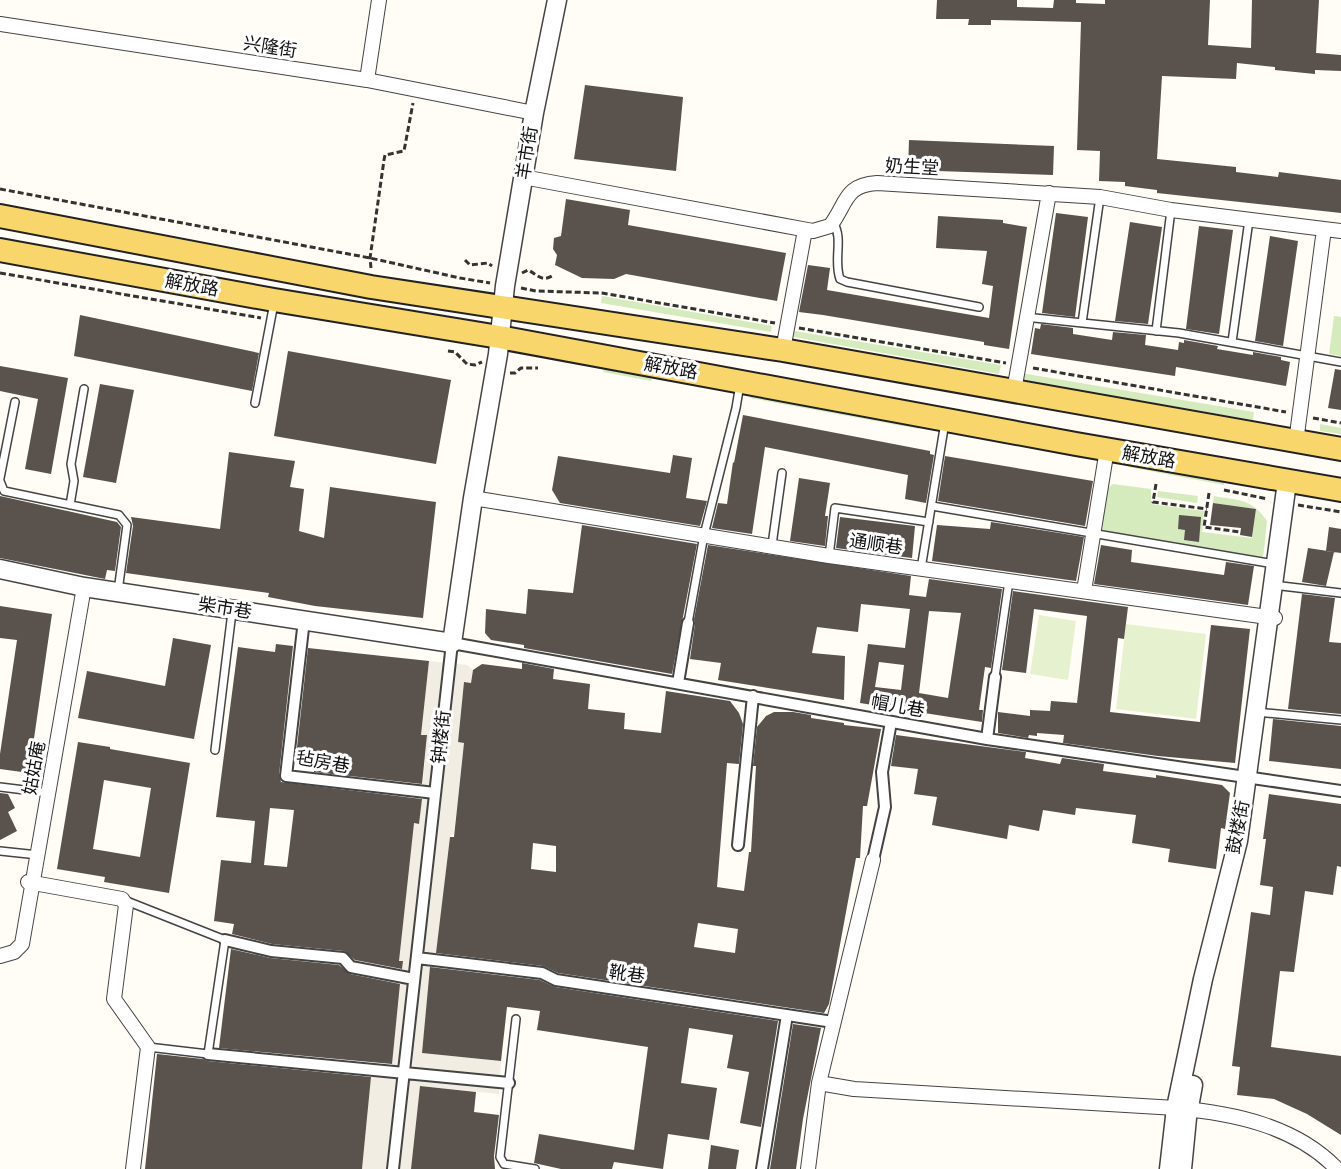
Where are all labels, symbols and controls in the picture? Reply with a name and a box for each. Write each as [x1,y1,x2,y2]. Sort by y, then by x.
street label: 兴隆街 [241,28,299,63]
street label: 羊市街 [508,124,543,182]
street label: 奶生堂 [884,151,940,180]
street label: 解放路 [163,266,221,302]
street label: 解放路 [642,349,700,385]
street label: 解放路 [1120,438,1178,474]
street label: 通顺巷 [848,525,905,560]
street label: 柴市巷 [196,589,254,624]
street label: 帽儿巷 [869,687,927,723]
street label: 钟楼街 [423,709,456,765]
street label: 姑姑庵 [15,739,51,797]
street label: 毡房巷 [294,743,352,779]
street label: 鼓楼街 [1218,798,1255,856]
street label: 靴巷 [608,957,647,988]

